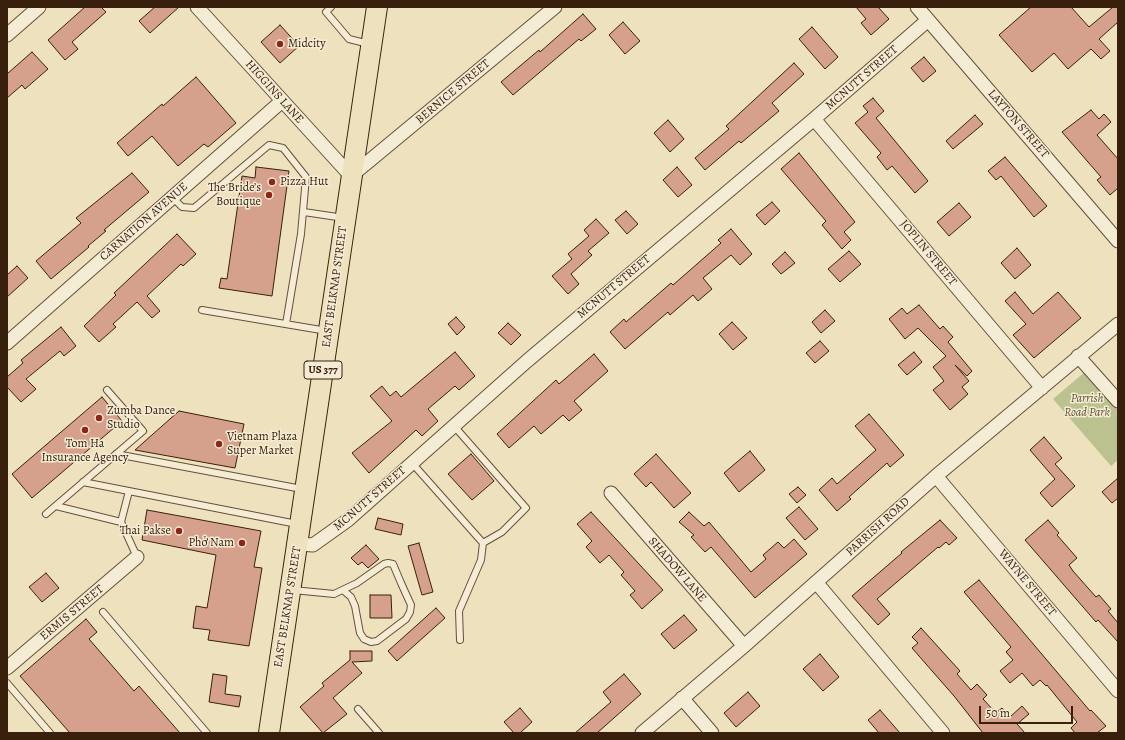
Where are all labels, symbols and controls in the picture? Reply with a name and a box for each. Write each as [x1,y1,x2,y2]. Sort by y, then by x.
place label: Midcity [288,37,326,51]
marker: Midcity [275,39,285,49]
street label: MCNUTT STREET [823,43,901,113]
street label: HIGGINS LANE [242,57,306,127]
street label: BERNICE STREET [413,57,493,127]
street label: LAYTON STREET [984,87,1052,161]
place label: Pizza Hut [280,175,328,189]
marker: Pizza Hut [267,177,277,187]
street label: CARNATION AVENUE [97,180,191,264]
place label: The Bride’s Boutique [208,181,261,209]
marker: The Bride’s Boutique [264,190,274,200]
street label: JOPLIN STREET [896,217,960,289]
street label: EAST BELKNAP STREET [319,225,351,349]
street label: MCNUTT STREET [575,252,653,322]
road number: US 377 [304,361,342,379]
park label: Parrish Road Park [1064,392,1110,420]
place label: Zumba Dance Studio [107,404,175,432]
marker: Zumba Dance Studio [94,413,104,423]
marker: Tom Ha Insurance Agency [80,425,90,435]
place label: Vietnam Plaza Super Market [227,430,297,458]
place label: Tom Ha Insurance Agency [42,437,128,465]
marker: Vietnam Plaza Super Market [214,439,224,449]
street label: MCNUTT STREET [331,464,409,534]
street label: PARRISH ROAD [843,495,913,559]
place label: Thai Pakse [120,524,171,538]
marker: Thai Pakse [174,526,184,536]
street label: SHADOW LANE [645,535,709,605]
place label: Phở Nam [188,536,234,550]
marker: Phở Nam [237,538,247,548]
street label: EAST BELKNAP STREET [271,545,305,669]
street label: WAYNE STREET [995,547,1059,619]
street label: ERMIS STREET [37,582,107,644]
scale bar [981,698,1075,724]
text: 50 m [986,705,1010,721]

